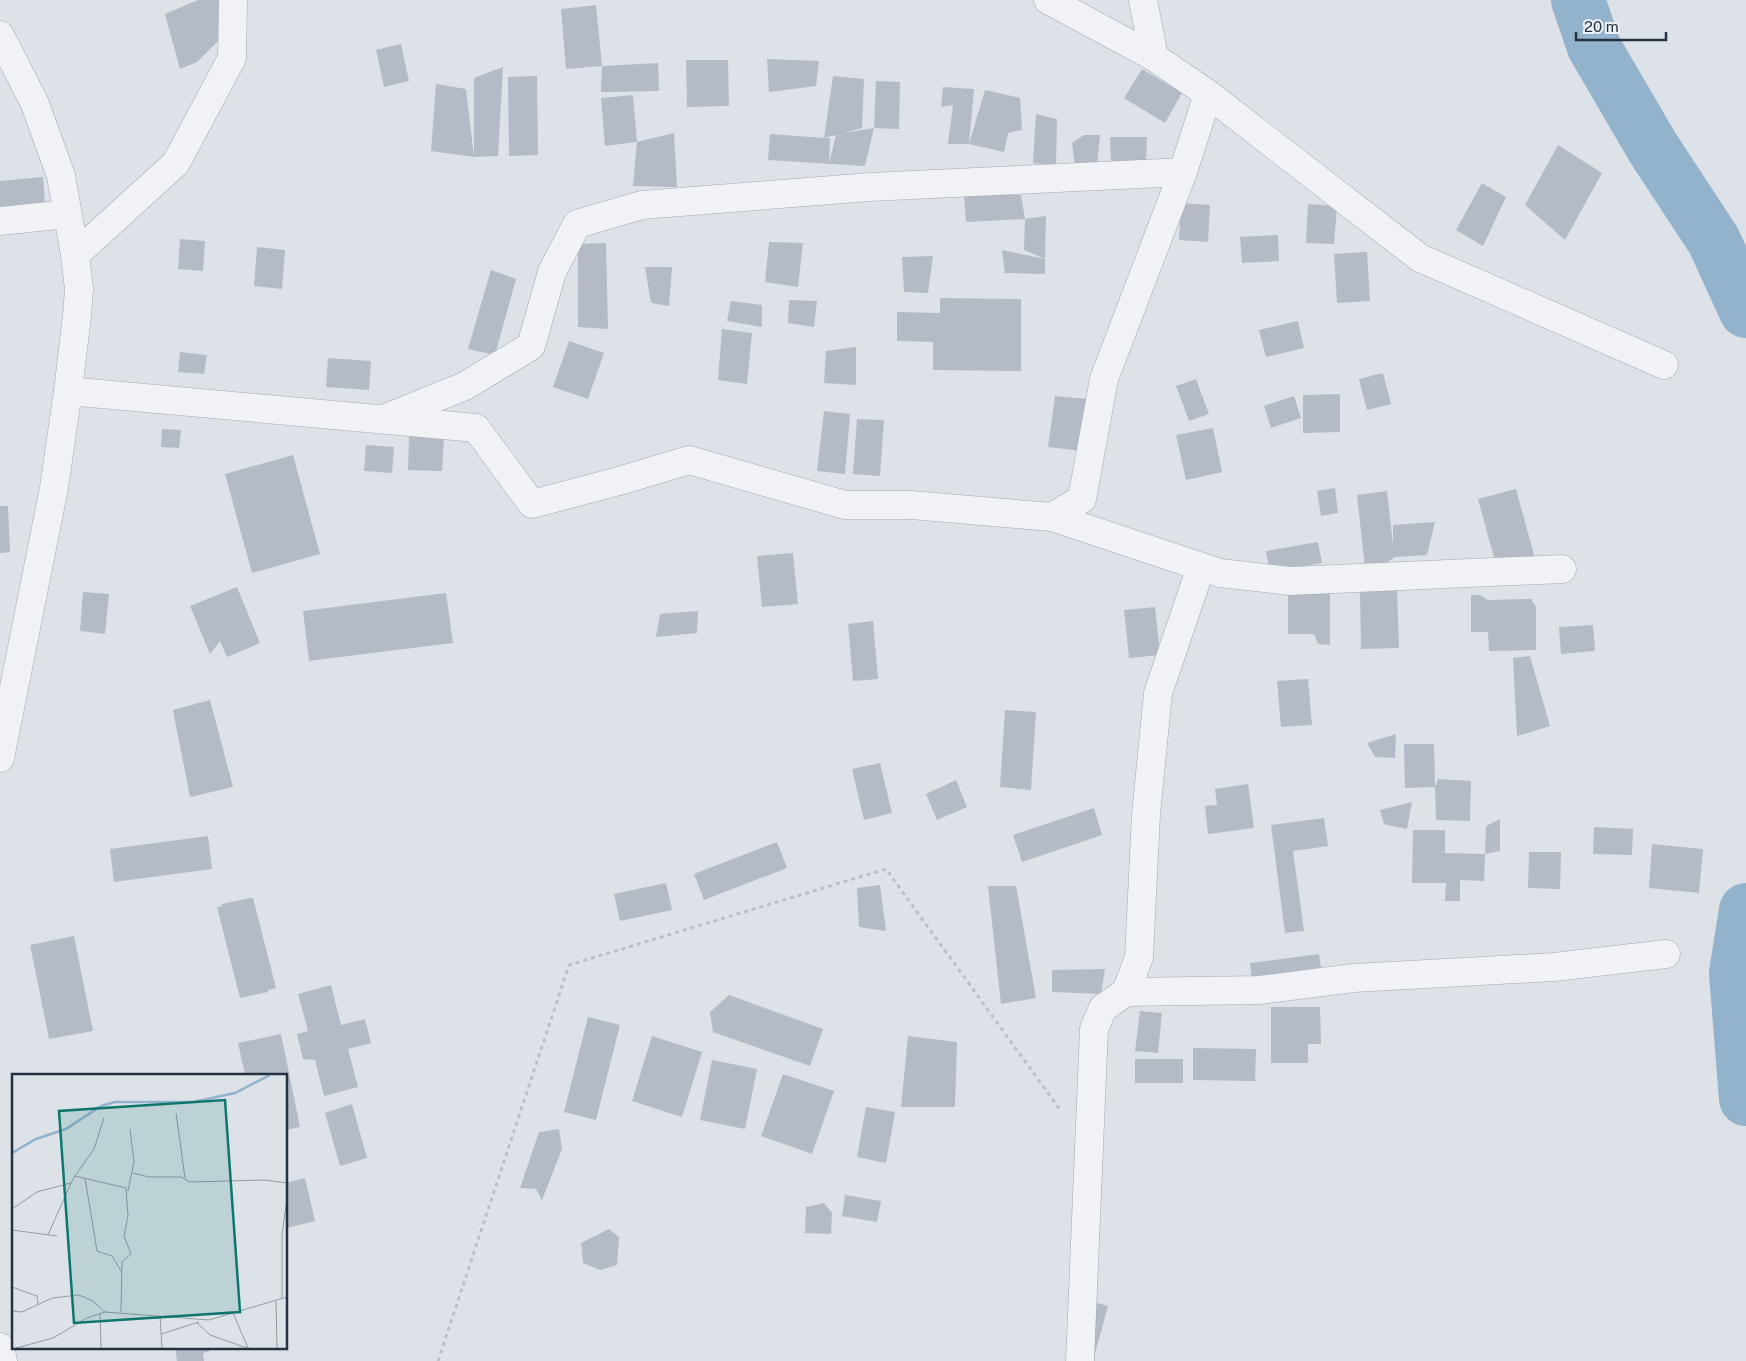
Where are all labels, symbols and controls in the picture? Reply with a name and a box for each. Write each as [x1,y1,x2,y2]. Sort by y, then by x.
scale bar [1576,10,1666,42]
text: 20 m [1584,18,1619,35]
inset map [12,1074,288,1348]

